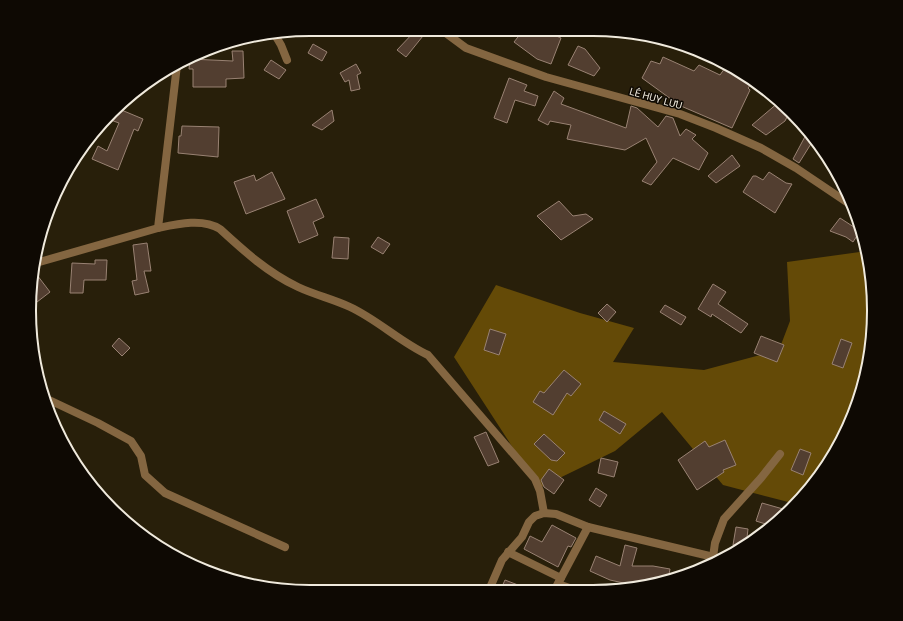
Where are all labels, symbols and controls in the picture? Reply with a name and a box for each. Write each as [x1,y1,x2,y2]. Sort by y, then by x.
street label: LÊ HUY LƯU [628,85,684,111]

